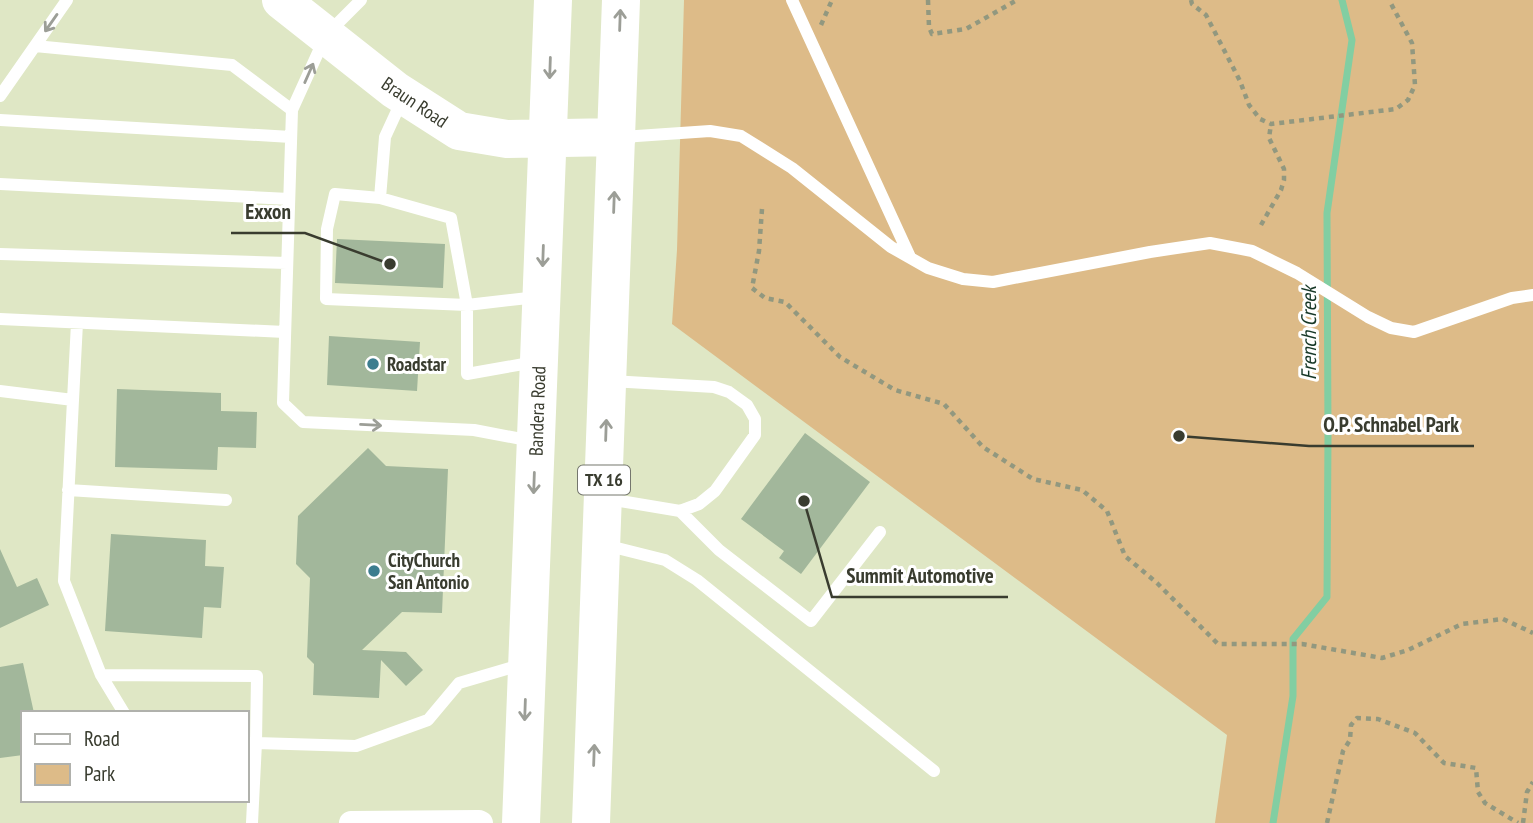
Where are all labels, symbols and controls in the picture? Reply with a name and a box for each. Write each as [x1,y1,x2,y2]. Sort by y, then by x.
one-way arrow [614,9,627,32]
one-way arrow [44,13,58,32]
one-way arrow [543,56,556,79]
one-way arrow [303,63,316,84]
street label: Braun Road [377,71,453,133]
callout: Exxon [231,191,305,233]
one-way arrow [608,191,621,214]
text: Exxon [245,198,291,225]
one-way arrow [536,244,549,267]
water label: French Creek [1295,283,1322,380]
place label: Roadstar [387,352,447,376]
marker: Roadstar [365,356,381,372]
street label: Bandera Road [523,365,551,457]
callout: O.P. Schnabel Park [1309,404,1474,446]
text: O.P. Schnabel Park [1323,411,1459,438]
one-way arrow [599,418,612,441]
one-way arrow [360,419,383,432]
road number: TX 16 [578,466,630,494]
one-way arrow [528,471,541,494]
place label: CityChurch San Antonio [388,548,469,594]
callout: Summit Automotive [832,555,1008,597]
text: Summit Automotive [846,562,994,589]
marker: CityChurch San Antonio [366,563,382,579]
one-way arrow [519,698,532,721]
legend [21,711,248,802]
text: Road [84,725,120,752]
one-way arrow [587,744,600,767]
text: Park [84,760,115,787]

